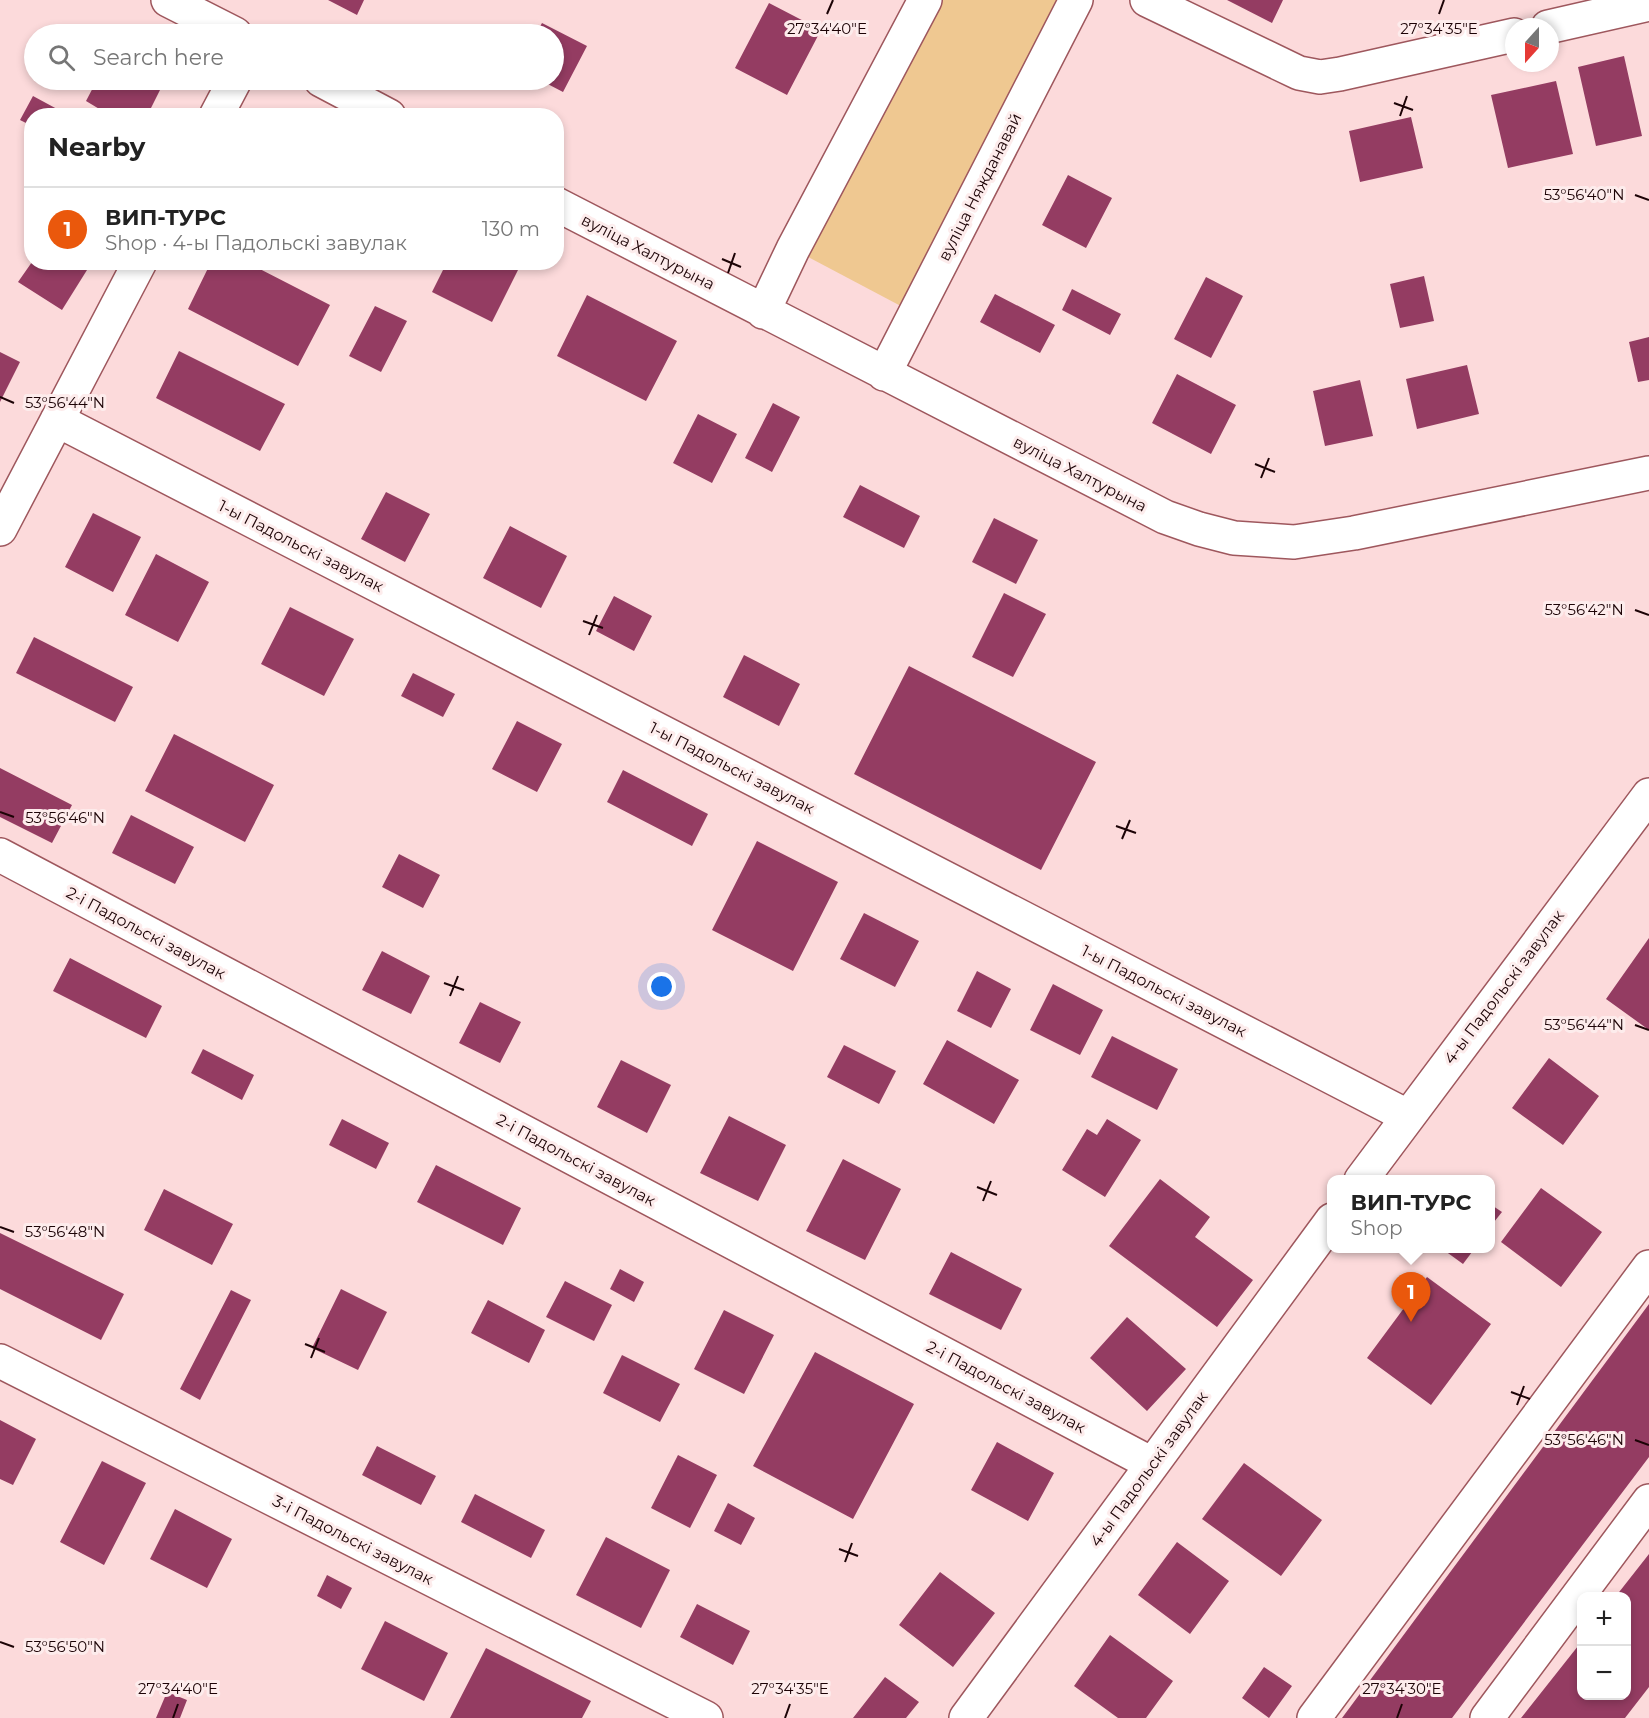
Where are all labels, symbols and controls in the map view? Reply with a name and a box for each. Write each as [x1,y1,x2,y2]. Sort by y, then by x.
north arrow [1505,18,1559,72]
text: 27°34'40"E [787,19,867,38]
text: 27°34'35"E [1400,19,1478,38]
search box [24,24,564,90]
icon: search [45,41,78,74]
text: Search here [93,44,224,71]
street label: вуліца Няжданавай [934,110,1026,264]
text: Nearby [48,131,145,163]
text: 53°56'40"N [1544,185,1624,204]
text: ВИП-ТУРС [105,204,226,231]
street label: вуліца Халтурына [578,210,718,294]
text: 1 [64,217,71,241]
text: 130 m [482,217,540,241]
text: Shop · 4-ы Падольскі завулак [105,231,407,255]
text: 53°56'44"N [25,393,105,412]
street label: вуліца Халтурына [1010,432,1150,516]
street label: 1-ы Падольскі завулак [215,496,387,596]
text: 53°56'42"N [1544,600,1624,619]
street label: 1-ы Падольскі завулак [646,718,818,818]
text: 53°56'46"N [25,808,105,827]
street label: 2-і Падольскі завулак [63,883,229,983]
street label: 4-ы Падольскі завулак [1440,906,1568,1068]
street label: 1-ы Падольскі завулак [1078,941,1250,1041]
your location [647,972,676,1001]
text: 53°56'44"N [1544,1015,1624,1034]
street label: 2-і Падольскі завулак [493,1110,659,1210]
popup [1327,1175,1495,1253]
text: ВИП-ТУРС [1351,1189,1471,1216]
text: Shop [1351,1216,1402,1240]
text: 53°56'48"N [25,1222,105,1241]
pin: 1 [1392,1272,1430,1322]
street label: 2-і Падольскі завулак [923,1337,1089,1437]
street label: 4-ы Падольскі завулак [1086,1387,1212,1550]
text: 53°56'46"N [1544,1430,1624,1449]
street label: 3-і Падольскі завулак [270,1491,437,1589]
map controls [1577,1592,1631,1700]
button: + [1577,1592,1631,1646]
text: 53°56'50"N [25,1637,105,1656]
button: − [1577,1646,1631,1700]
text: 27°34'40"E [138,1679,218,1698]
text: 27°34'35"E [751,1679,829,1698]
text: 27°34'30"E [1362,1679,1442,1698]

